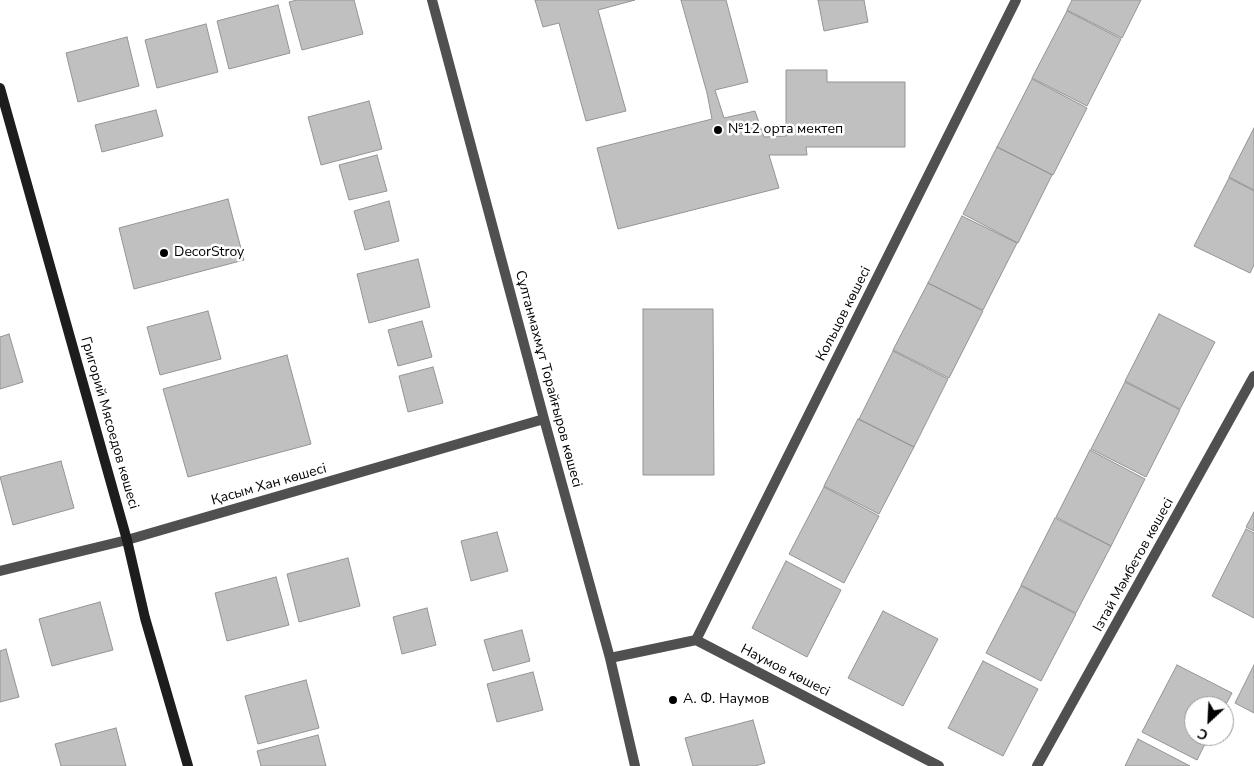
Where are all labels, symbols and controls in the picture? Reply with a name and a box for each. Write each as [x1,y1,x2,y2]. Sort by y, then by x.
place label: №12 орта мектеп [728,122,843,138]
marker: №12 орта мектеп [712,124,724,136]
place label: DecorStroy [174,245,244,261]
marker: DecorStroy [158,247,170,259]
street label: Кольцов көшесі [813,264,875,364]
street label: Сұлтанмахмұт Торайғыров көшесі [511,269,585,489]
street label: Григорий Мясоедов көшесі [76,335,142,511]
street label: Қасым Хан көшесі [209,461,329,509]
street label: Ізтай Мәмбетов көшесі [1090,495,1178,635]
street label: Наумов көшесі [738,641,832,701]
place label: А. Ф. Наумов [683,692,769,708]
marker: А. Ф. Наумов [667,694,679,706]
north arrow [1184,696,1234,746]
text: С [1195,724,1211,745]

